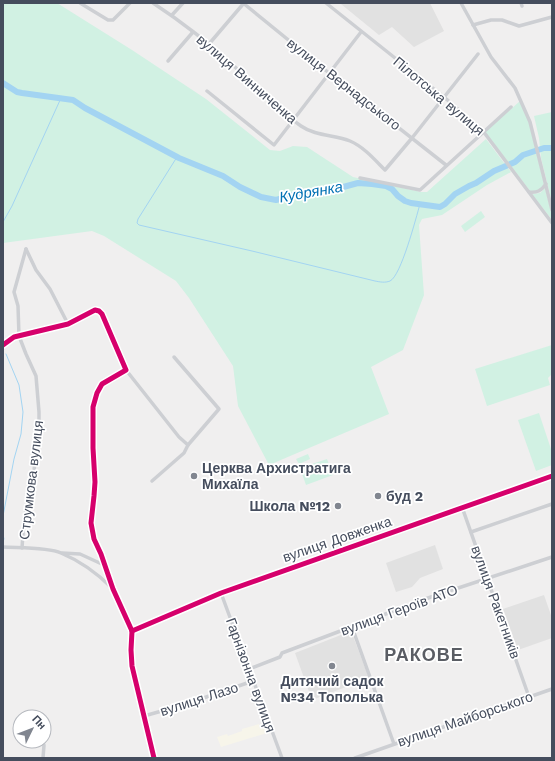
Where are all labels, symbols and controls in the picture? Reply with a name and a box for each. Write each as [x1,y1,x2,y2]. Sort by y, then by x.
street label: вулиця Винниченка [194,31,301,127]
street label: вулиця Вернадського [284,35,404,133]
street label: Пілотська вулиця [390,53,488,139]
water label: Кудрянка [278,178,344,206]
street label: Струмкова вулиця [16,419,46,541]
place label: Церква Архистратига Михаїла [202,460,351,492]
marker: Церква Архистратига Михаїла [189,471,199,481]
place label: буд 2 [386,488,423,504]
marker: буд 2 [373,491,383,501]
place label: Школа №12 [250,498,330,514]
marker: Школа №12 [333,501,343,511]
street label: вулиця Довженка [281,513,394,565]
street label: вулиця Ракетників [468,543,524,661]
street label: вулиця Героїв АТО [338,581,460,639]
street label: Гарнізонна вулиця [223,616,279,734]
district label: РАКОВЕ [384,644,464,665]
marker: Дитячий садок №34 Тополька [327,661,337,671]
place label: Дитячий садок №34 Тополька [280,673,385,705]
street label: вулиця Лазо [158,679,240,719]
street label: вулиця Майборського [395,688,535,750]
north arrow [12,709,52,749]
text: Пн [29,713,49,732]

